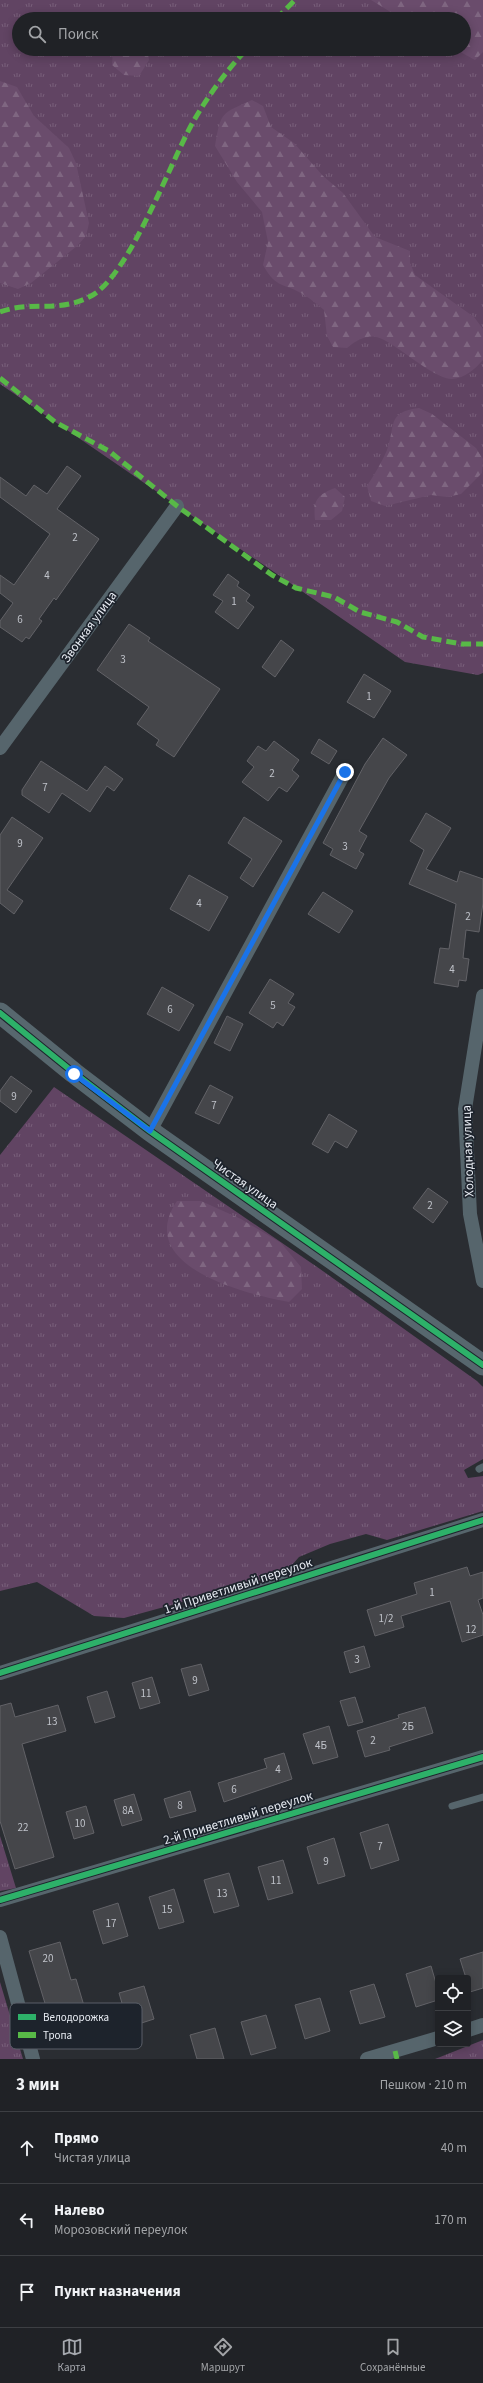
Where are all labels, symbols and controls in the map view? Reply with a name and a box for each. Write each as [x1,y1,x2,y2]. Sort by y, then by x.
search box [12,12,471,56]
icon: search [26,23,48,45]
text: Поиск [58,24,99,45]
house number: 2 [72,530,78,545]
house number: 4 [44,568,50,583]
street label: Звонкая улица [57,588,121,666]
house number: 1 [231,594,237,609]
house number: 6 [17,612,23,627]
house number: 3 [120,652,126,667]
house number: 1 [366,689,372,704]
route end [336,763,354,781]
house number: 2 [269,766,275,781]
house number: 7 [42,780,48,795]
house number: 9 [17,836,23,851]
house number: 3 [342,839,348,854]
house number: 4 [196,896,202,911]
house number: 2 [465,909,471,924]
house number: 4 [449,962,455,977]
house number: 5 [270,998,276,1013]
house number: 6 [167,1002,173,1017]
route start [65,1065,83,1083]
house number: 9 [11,1089,17,1104]
house number: 7 [211,1098,217,1113]
street label: Холодная улица [457,1105,479,1197]
street label: Чистая улица [208,1155,282,1213]
house number: 2 [427,1198,433,1213]
street label: 1-й Приветливый переулок [161,1553,315,1619]
house number: 1 [429,1585,435,1600]
house number: 1/2 [379,1611,393,1626]
house number: 12 [466,1622,476,1637]
house number: 3 [354,1652,360,1667]
house number: 9 [192,1673,198,1688]
house number: 11 [141,1686,151,1701]
house number: 13 [47,1714,57,1729]
house number: 2Б [402,1719,414,1734]
house number: 2 [370,1733,376,1748]
house number: 4Б [315,1738,327,1753]
house number: 4 [275,1762,281,1777]
house number: 6 [231,1782,237,1797]
street label: 2-й Приветливый переулок [161,1787,315,1849]
house number: 8 [177,1798,183,1813]
house number: 8А [122,1803,134,1818]
house number: 10 [75,1816,85,1831]
house number: 22 [18,1820,28,1835]
house number: 7 [377,1839,383,1854]
house number: 9 [323,1854,329,1869]
house number: 11 [271,1873,281,1888]
house number: 13 [217,1886,227,1901]
house number: 15 [162,1902,172,1917]
house number: 17 [106,1916,116,1931]
house number: 20 [43,1951,53,1966]
map controls [435,1975,471,2047]
button: locate [435,1975,471,2011]
legend [10,2003,142,2049]
text: Велодорожка [43,2010,109,2025]
button: layers [435,2011,471,2047]
text: Тропа [43,2028,72,2043]
text: 3 мин [16,2073,59,2097]
text: Пешком · 210 m [380,2076,467,2094]
text: Прямо [54,2128,99,2149]
icon: ahead [16,2137,38,2159]
text: 40 m [441,2139,467,2157]
text: Чистая улица [54,2149,131,2167]
text: Налево [54,2200,105,2221]
icon: left [16,2209,38,2231]
text: 170 m [434,2211,467,2229]
text: Морозовский переулок [54,2221,188,2239]
icon: arrive [16,2281,38,2303]
text: Пункт назначения [54,2281,181,2302]
tab: Карта [58,2336,86,2375]
tab: Маршрут [201,2336,245,2375]
tab: Сохранённые [360,2336,425,2375]

